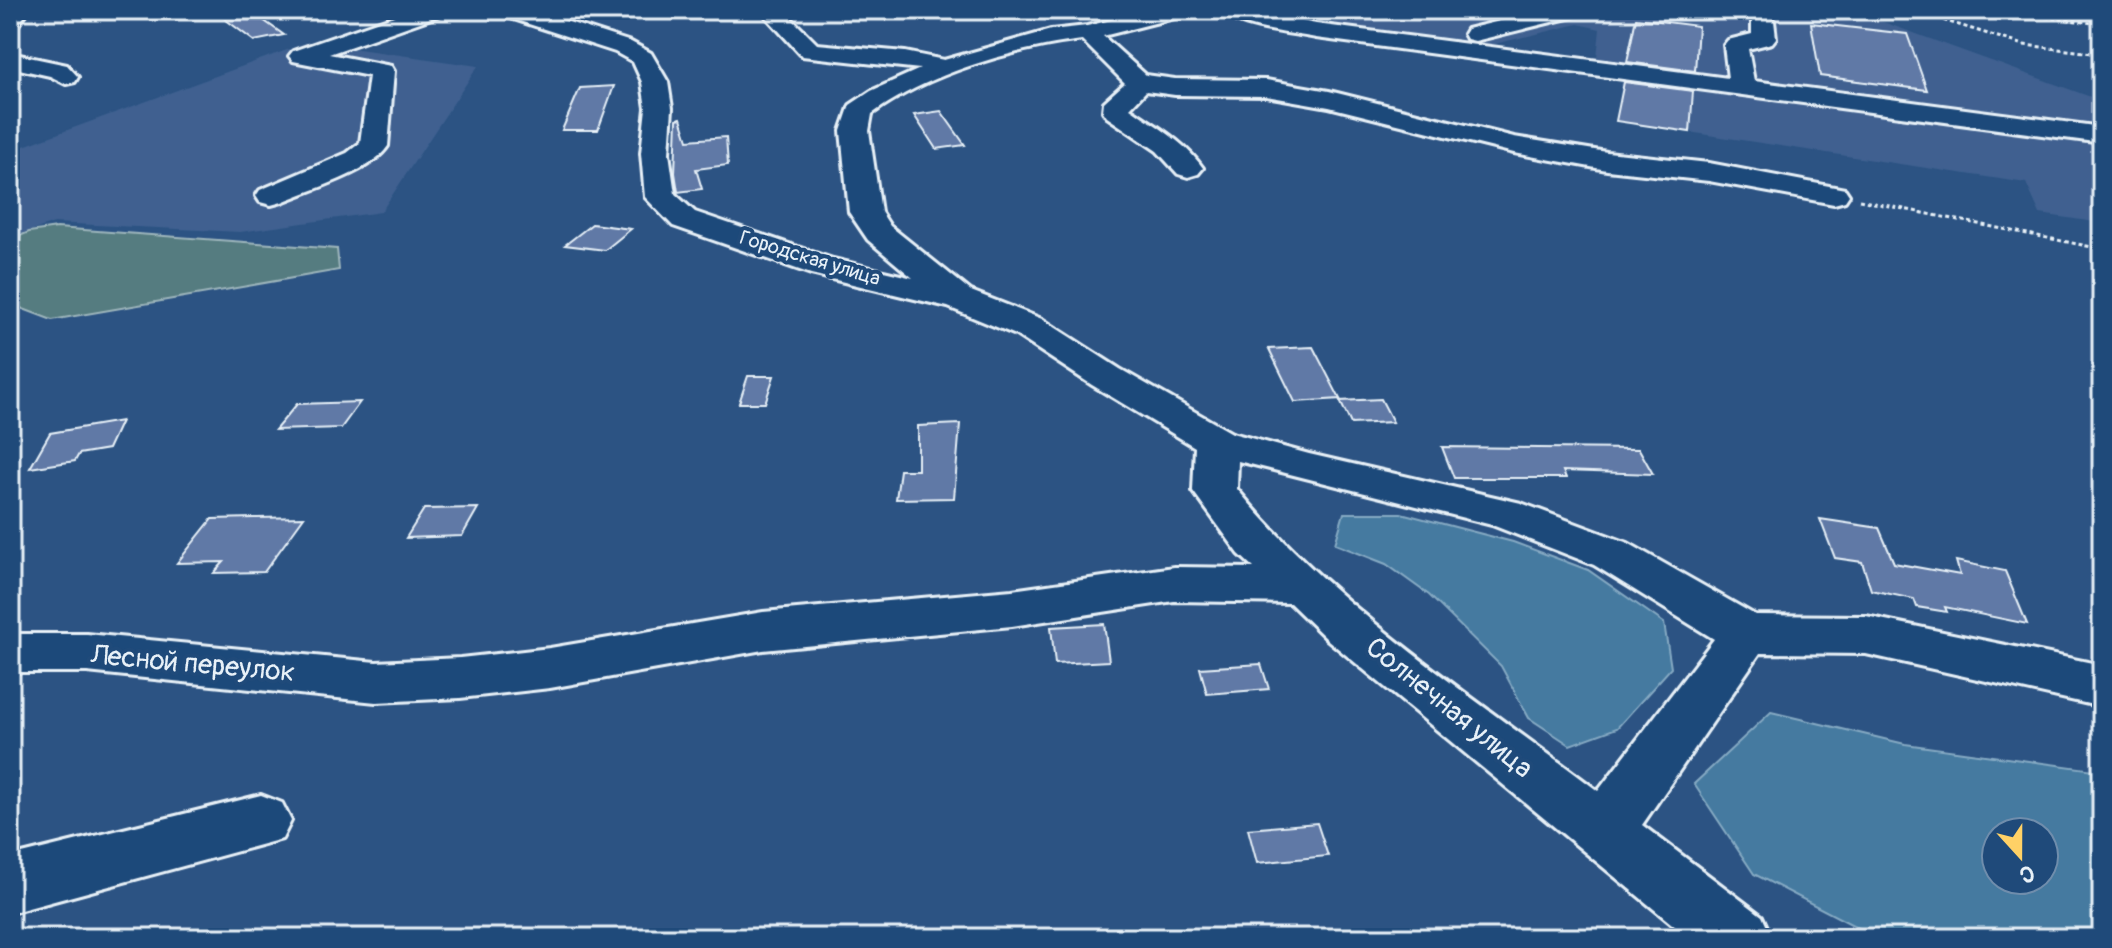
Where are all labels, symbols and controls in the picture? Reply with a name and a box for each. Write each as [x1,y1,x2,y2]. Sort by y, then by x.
street label: Городская улица [737,225,883,291]
street label: Солнечная улица [1358,630,1540,786]
street label: Лесной переулок [89,638,296,690]
north arrow [1980,816,2060,896]
text: С [2015,858,2038,889]

